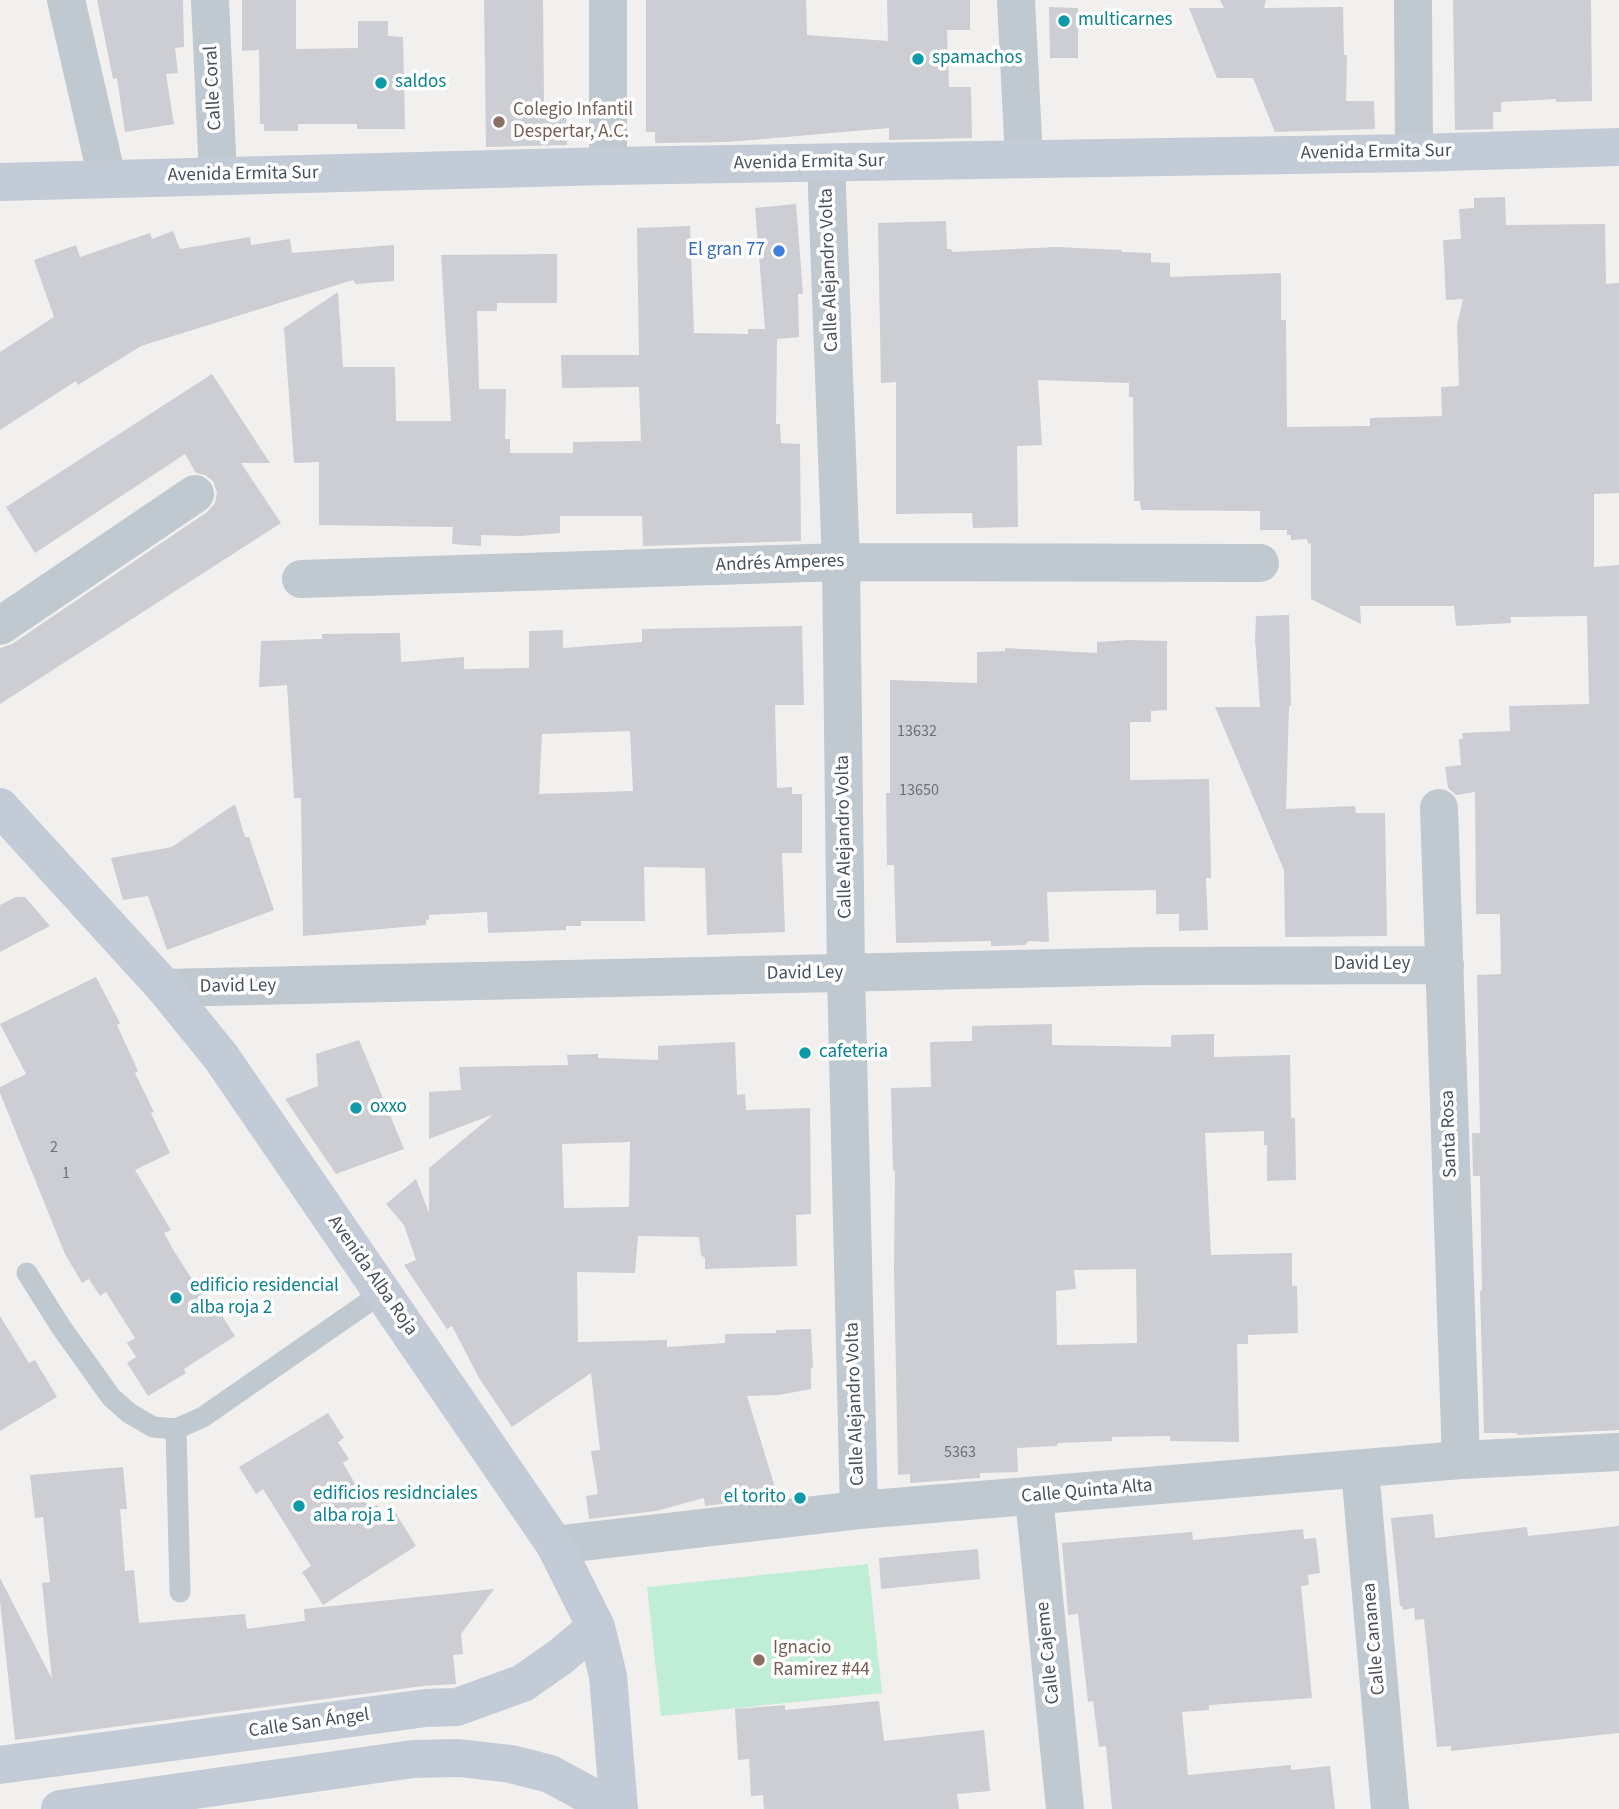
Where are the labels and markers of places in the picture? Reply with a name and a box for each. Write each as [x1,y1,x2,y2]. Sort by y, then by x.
place label: multicarnes [1078,10,1172,32]
marker: multicarnes [1056,13,1072,29]
place label: spamachos [932,48,1022,70]
marker: spamachos [910,51,926,67]
place label: saldos [395,72,446,94]
marker: saldos [373,75,389,91]
place label: Colegio Infantil Despertar, A.C. [513,100,633,144]
marker: Colegio Infantil Despertar, A.C. [491,114,507,130]
place label: El gran 77 [688,240,765,262]
marker: El gran 77 [771,243,787,259]
place label: cafeteria [819,1042,888,1064]
marker: cafeteria [797,1045,813,1061]
place label: oxxo [370,1097,407,1119]
marker: oxxo [348,1100,364,1116]
place label: edificio residencial alba roja 2 [190,1276,339,1320]
marker: edificio residencial alba roja 2 [168,1290,184,1306]
place label: edificios residnciales alba roja 1 [313,1484,478,1528]
place label: el torito [724,1487,786,1509]
marker: el torito [792,1490,808,1506]
marker: edificios residnciales alba roja 1 [291,1498,307,1514]
place label: Ignacio Ramirez #44 [773,1638,870,1682]
marker: Ignacio Ramirez #44 [751,1652,767,1668]

